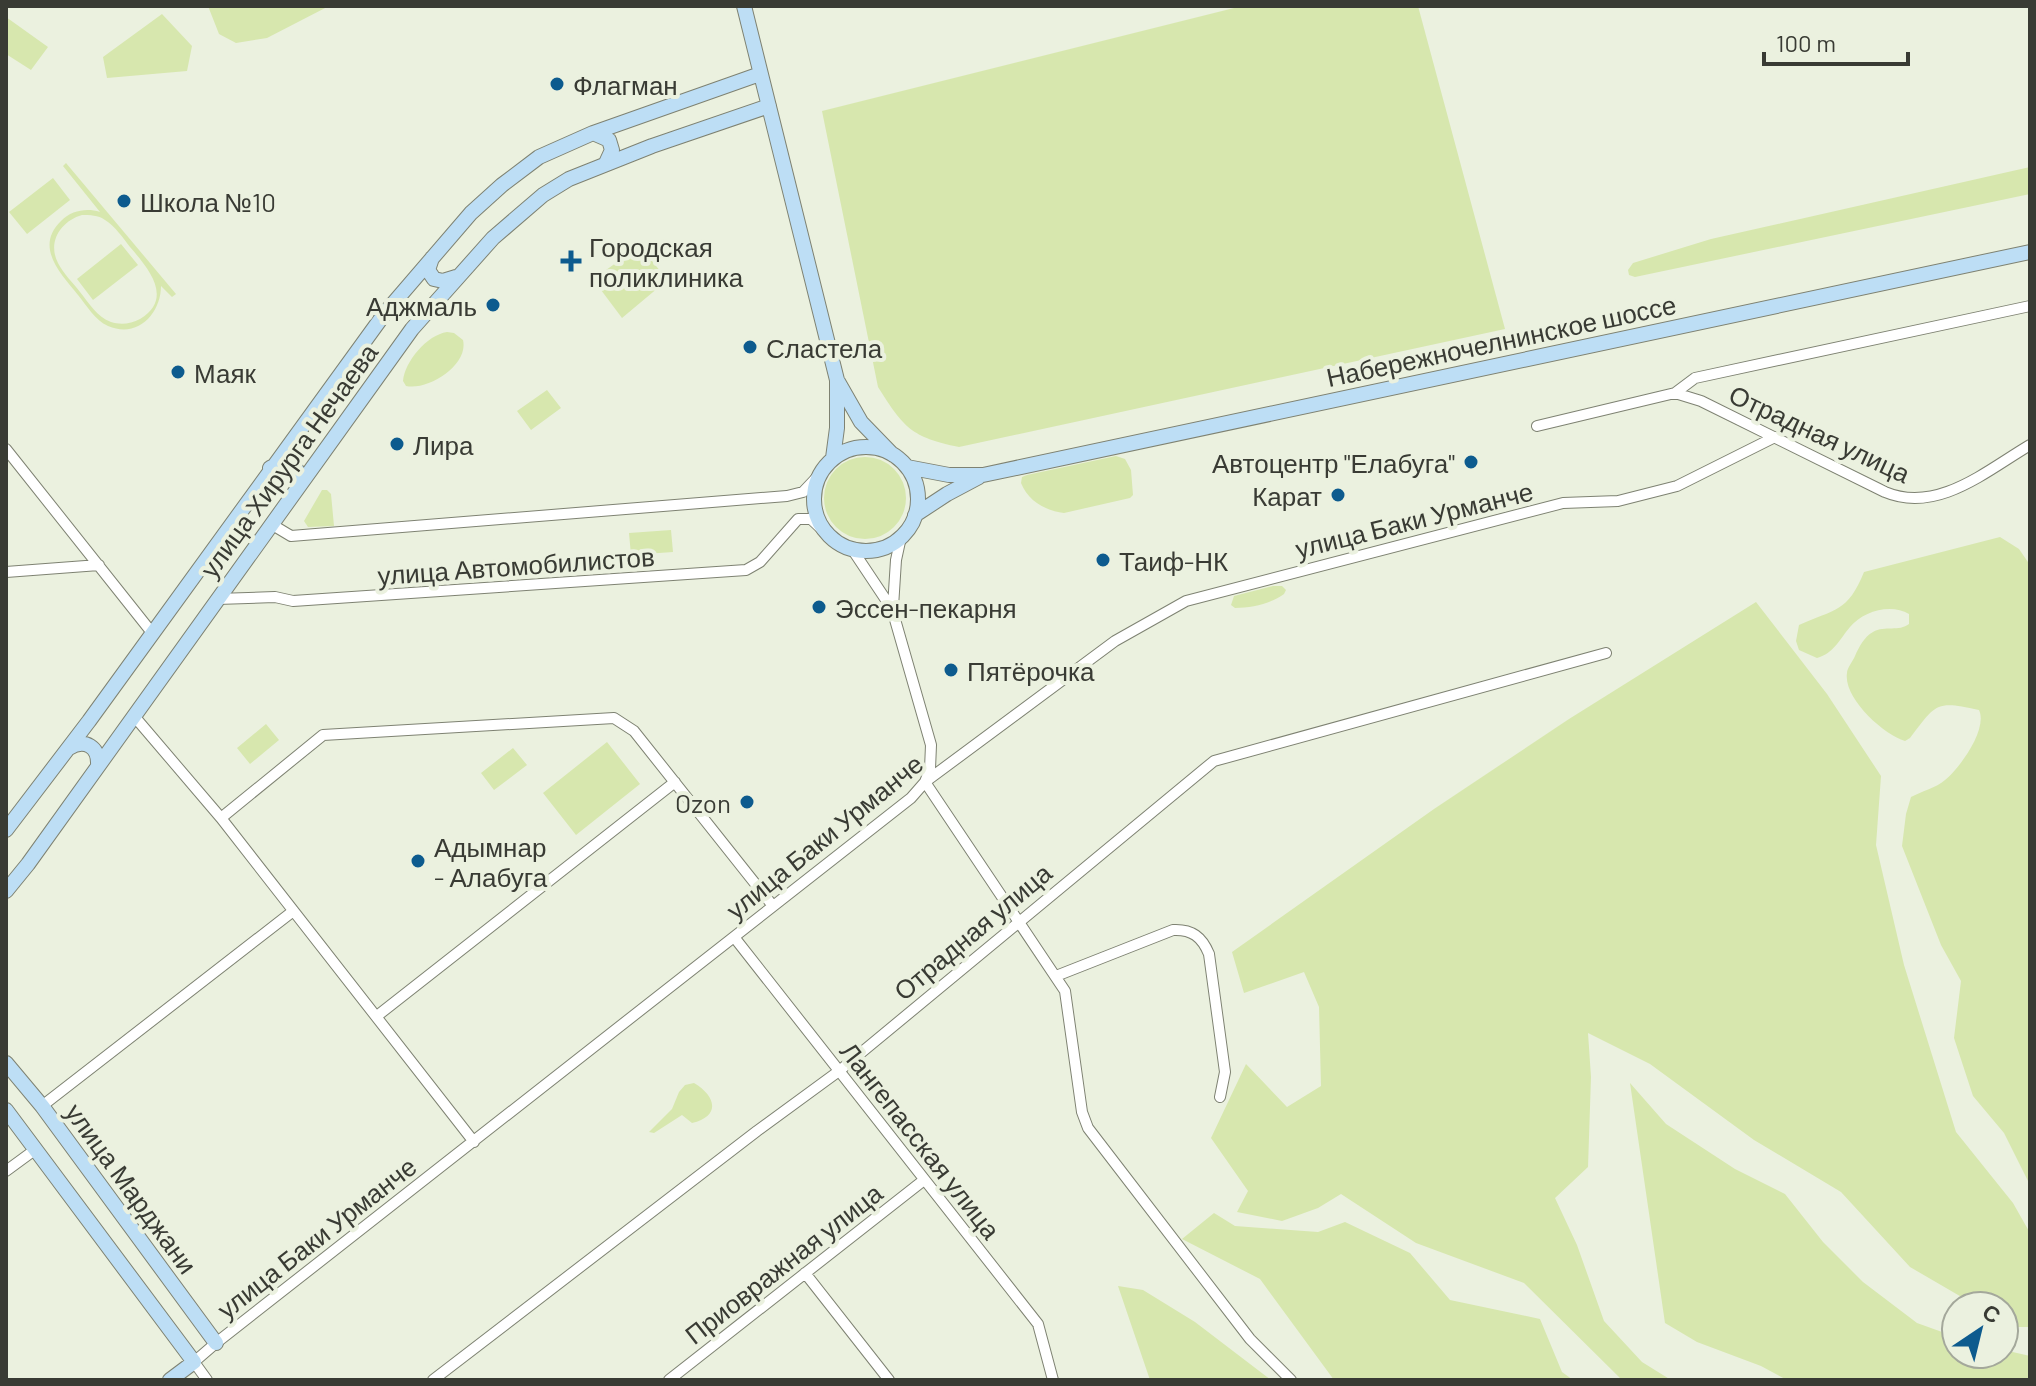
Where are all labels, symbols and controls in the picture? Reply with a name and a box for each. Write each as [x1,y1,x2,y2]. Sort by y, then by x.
scale bar [1764,16,1908,66]
text: 100 m [1776,28,1836,57]
place label: Флагман [573,69,678,100]
marker: Флагман [548,75,566,93]
place label: Школа №10 [140,186,276,217]
marker: Школа №10 [115,192,133,210]
place label: Городская поликлиника [589,231,744,292]
marker: Городская поликлиника [560,250,582,272]
street label: Набережночелнинское шоссе [1323,288,1679,392]
place label: Аджмаль [366,290,477,321]
marker: Аджмаль [484,296,502,314]
place label: Сластела [766,332,883,363]
street label: улица Хирурга Нечаева [193,337,384,583]
marker: Сластела [741,338,759,356]
place label: Маяк [194,357,256,388]
marker: Маяк [169,363,187,381]
street label: Отрадная улица [1725,378,1916,489]
place label: Лира [413,429,474,460]
marker: Лира [388,435,406,453]
place label: Автоцентр "Елабуга" [1212,447,1455,478]
marker: Автоцентр "Елабуга" [1462,453,1480,471]
street label: улица Баки Урманче [1292,474,1536,564]
place label: Карат [1252,480,1322,511]
marker: Карат [1329,486,1347,504]
street label: улица Автомобилистов [376,540,656,590]
place label: Таиф-НК [1119,545,1228,576]
marker: Таиф-НК [1094,551,1112,569]
place label: Эссен-пекарня [835,592,1017,623]
marker: Эссен-пекарня [810,598,828,616]
place label: Пятёрочка [967,655,1095,686]
marker: Пятёрочка [942,661,960,679]
street label: улица Баки Урманче [720,747,928,925]
place label: Ozon [675,787,731,818]
marker: Ozon [738,793,756,811]
place label: Адымнар - Алабуга [434,831,548,892]
marker: Адымнар - Алабуга [409,852,427,870]
street label: Отрадная улица [887,856,1057,1006]
street label: Лангепасская улица [835,1036,1008,1245]
street label: улица Марджани [60,1097,204,1279]
street label: улица Баки Урманче [210,1150,422,1324]
street label: Приовражная улица [678,1176,888,1350]
north arrow [1940,1290,2020,1370]
text: С [1978,1298,2006,1328]

